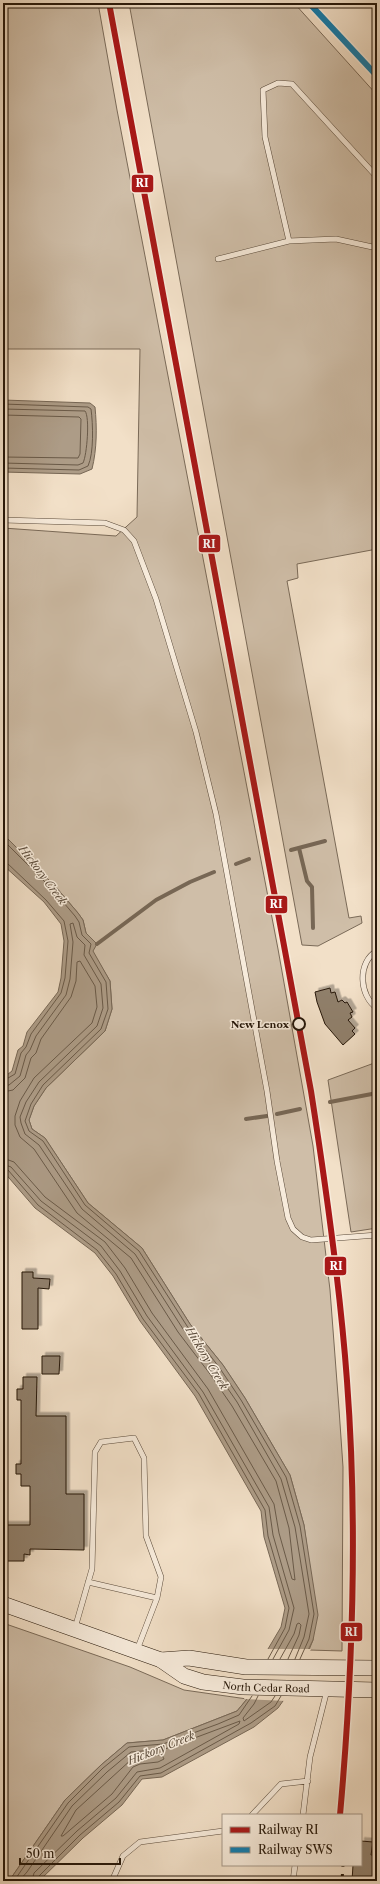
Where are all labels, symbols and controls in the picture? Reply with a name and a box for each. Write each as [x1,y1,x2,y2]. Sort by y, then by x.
line badge: RI [131,174,154,193]
text: RI [135,176,149,190]
line badge: RI [198,534,221,553]
text: RI [202,537,216,551]
water label: Hickory Creek [15,842,70,908]
line badge: RI [265,895,288,914]
text: RI [269,897,283,911]
marker: New Lenox [292,1017,306,1031]
place label: New Lenox [231,1018,290,1031]
line badge: RI [324,1256,347,1276]
text: RI [329,1259,343,1273]
water label: Hickory Creek [182,1323,231,1392]
line badge: RI [340,1622,363,1642]
text: RI [344,1625,358,1639]
street label: North Cedar Road [222,1678,310,1695]
water label: Hickory Creek [124,1728,197,1768]
legend [222,1814,362,1866]
text: Railway RI [258,1822,319,1837]
scale bar [20,1840,120,1866]
text: Railway SWS [258,1842,333,1857]
text: 50 m [26,1846,55,1861]

